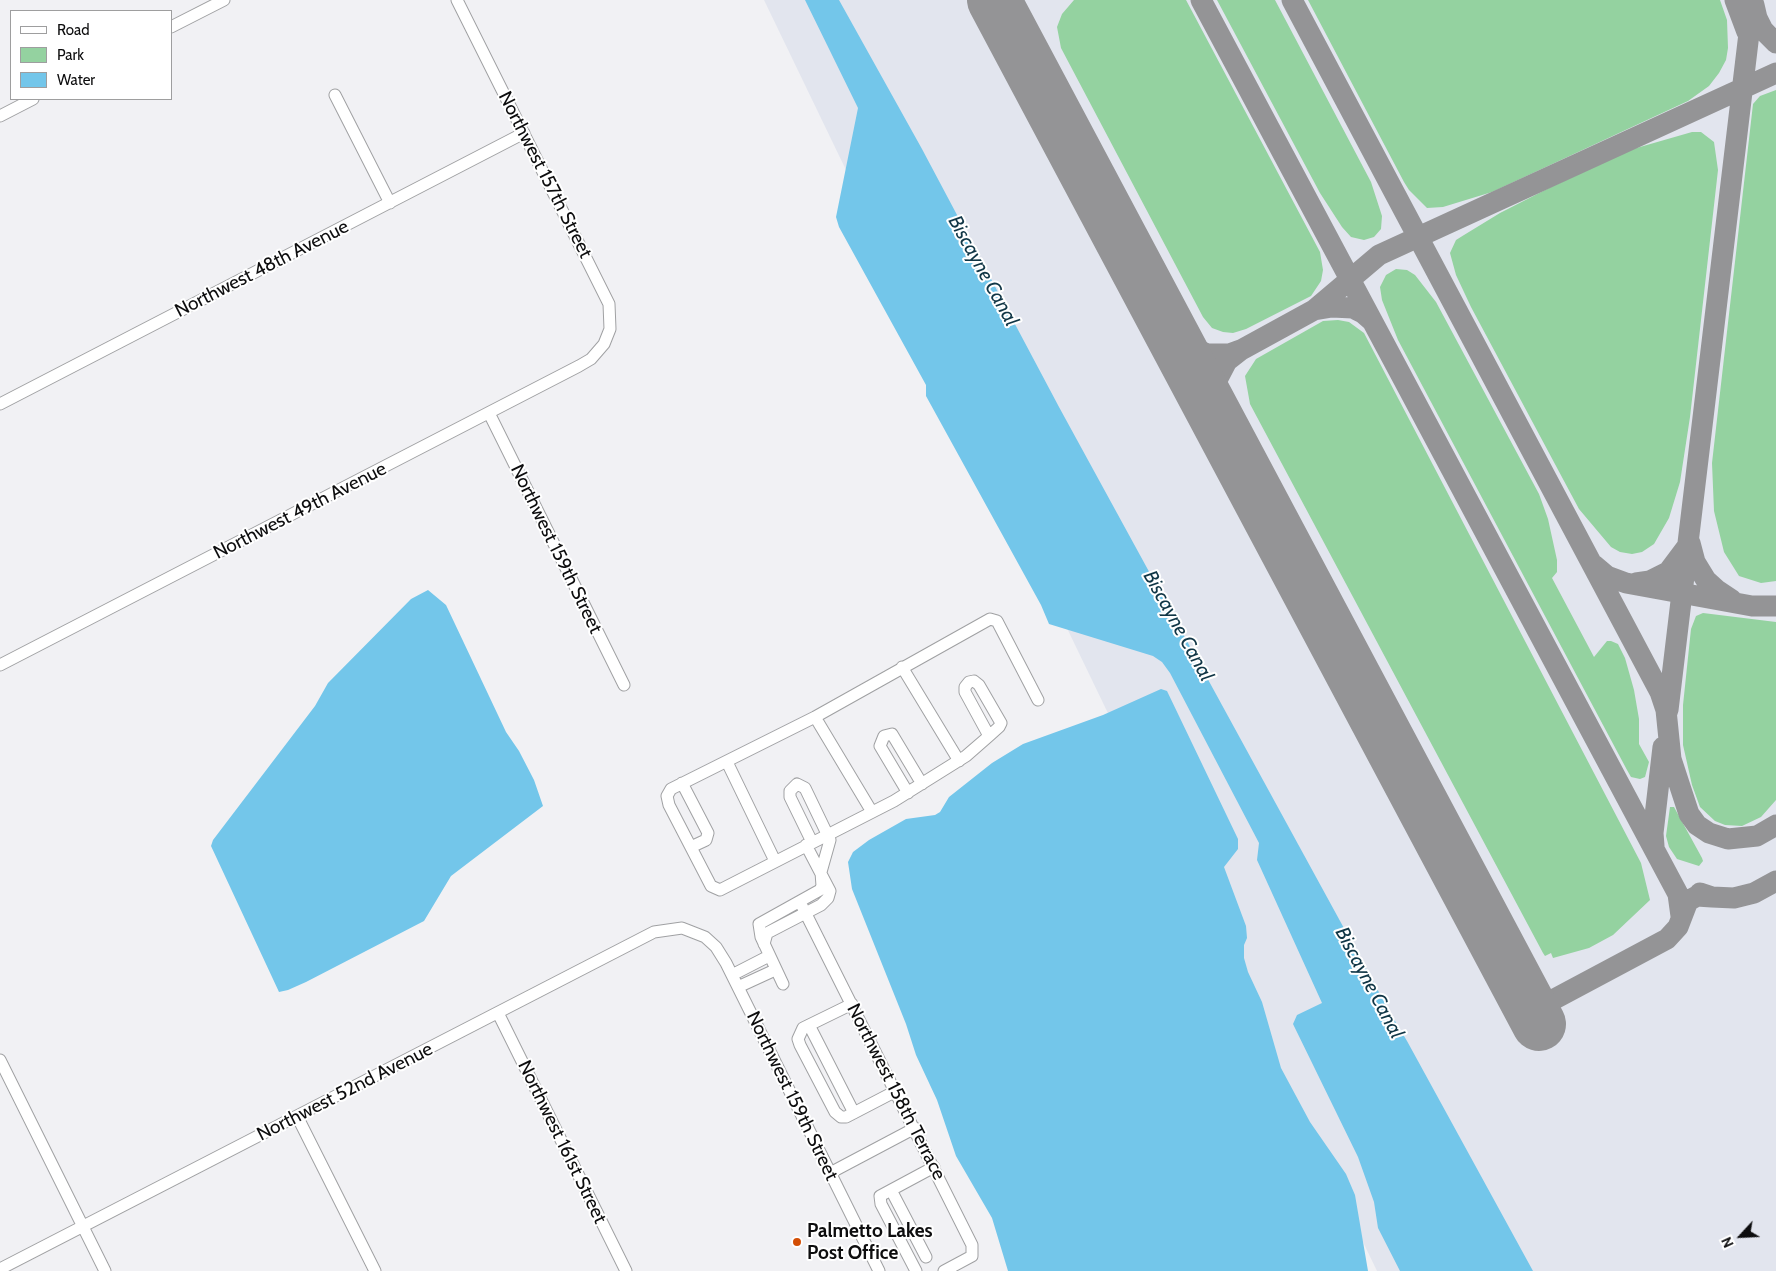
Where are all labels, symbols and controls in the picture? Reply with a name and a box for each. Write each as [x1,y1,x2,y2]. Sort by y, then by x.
legend [10,10,172,100]
text: Road [57,21,90,39]
text: Park [57,46,84,64]
text: Water [57,71,95,89]
street label: Northwest 157th Street [493,88,597,262]
water label: Biscayne Canal [943,211,1023,331]
street label: Northwest 48th Avenue [171,215,353,323]
street label: Northwest 49th Avenue [210,457,390,565]
street label: Northwest 159th Street [505,461,607,637]
water label: Biscayne Canal [1138,566,1218,686]
water label: Biscayne Canal [1330,923,1408,1043]
street label: Northwest 158th Terrace [842,1000,950,1184]
street label: Northwest 159th Street [741,1008,843,1184]
street label: Northwest 52nd Avenue [253,1038,437,1146]
street label: Northwest 161st Street [513,1057,611,1227]
north arrow [1716,1211,1766,1261]
place label: Palmetto Lakes Post Office [807,1220,933,1264]
text: N [1717,1234,1738,1251]
marker: Palmetto Lakes Post Office [791,1236,803,1248]

